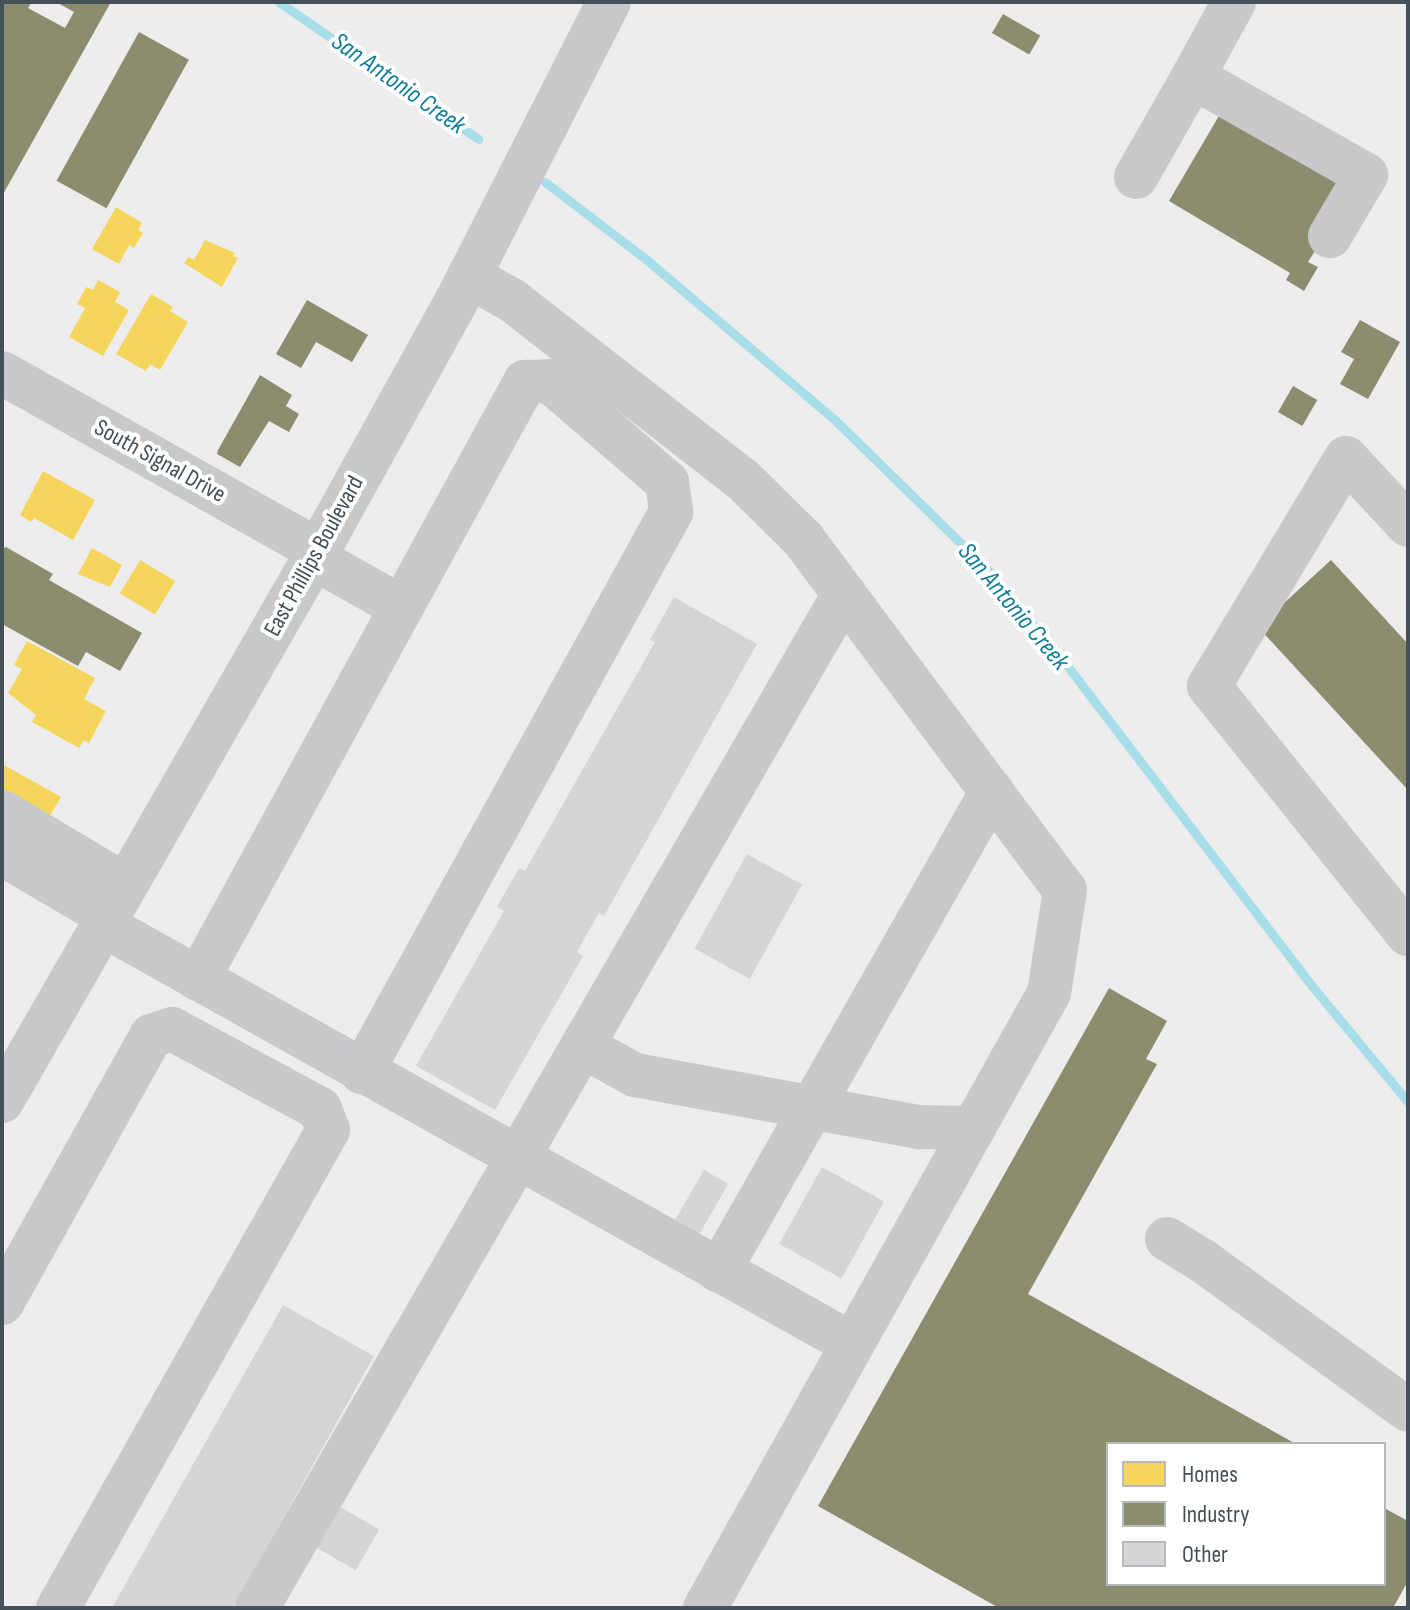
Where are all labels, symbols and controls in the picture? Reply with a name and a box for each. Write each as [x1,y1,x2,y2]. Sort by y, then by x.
water label: San Antonio Creek [325,26,471,142]
street label: South Signal Drive [89,413,231,509]
street label: East Phillips Boulevard [258,471,370,641]
water label: San Antonio Creek [951,537,1075,677]
legend [1106,1442,1386,1586]
text: Homes [1182,1460,1238,1489]
text: Industry [1182,1500,1249,1529]
text: Other [1182,1540,1228,1569]

